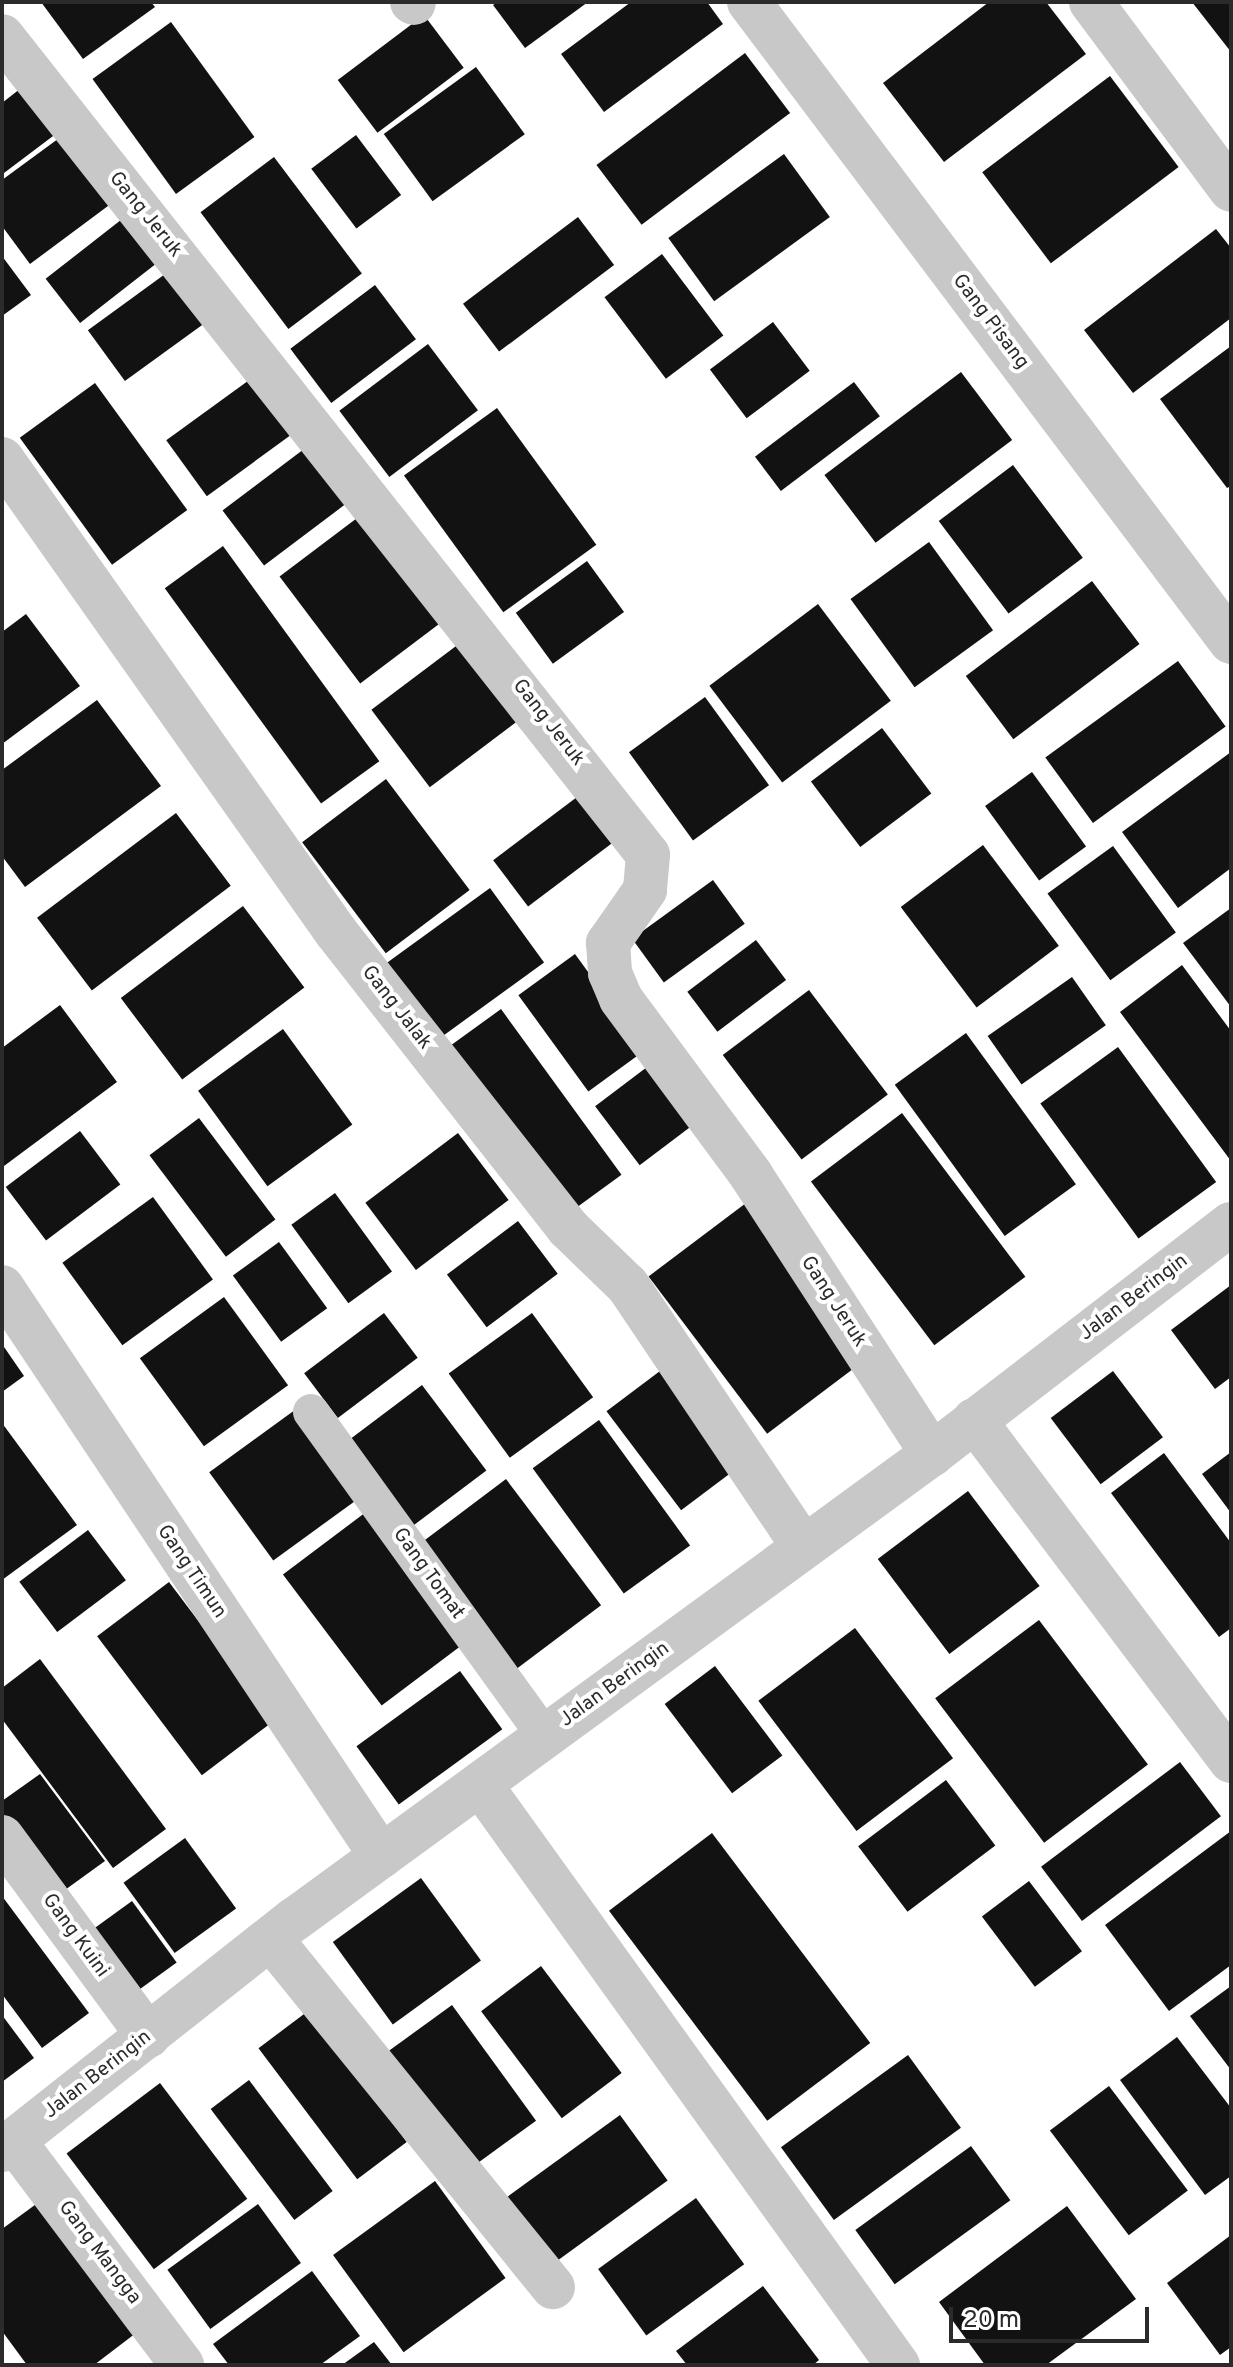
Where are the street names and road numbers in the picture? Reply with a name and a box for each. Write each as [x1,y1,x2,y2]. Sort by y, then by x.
street label: Gang Jeruk [103,167,187,263]
street label: Gang Pisang [947,270,1033,374]
street label: Gang Jeruk [507,675,589,771]
street label: Gang Jalak [356,961,436,1055]
street label: Jalan Beringin [1075,1249,1193,1347]
street label: Gang Jeruk [795,1252,871,1352]
street label: Gang Timun [151,1520,231,1624]
street label: Gang Tomat [387,1523,469,1625]
street label: Jalan Beringin [556,1637,674,1733]
street label: Gang Kuini [37,1889,113,1983]
street label: Jalan Beringin [40,2026,156,2124]
street label: Gang Mangga [52,2197,146,2309]

